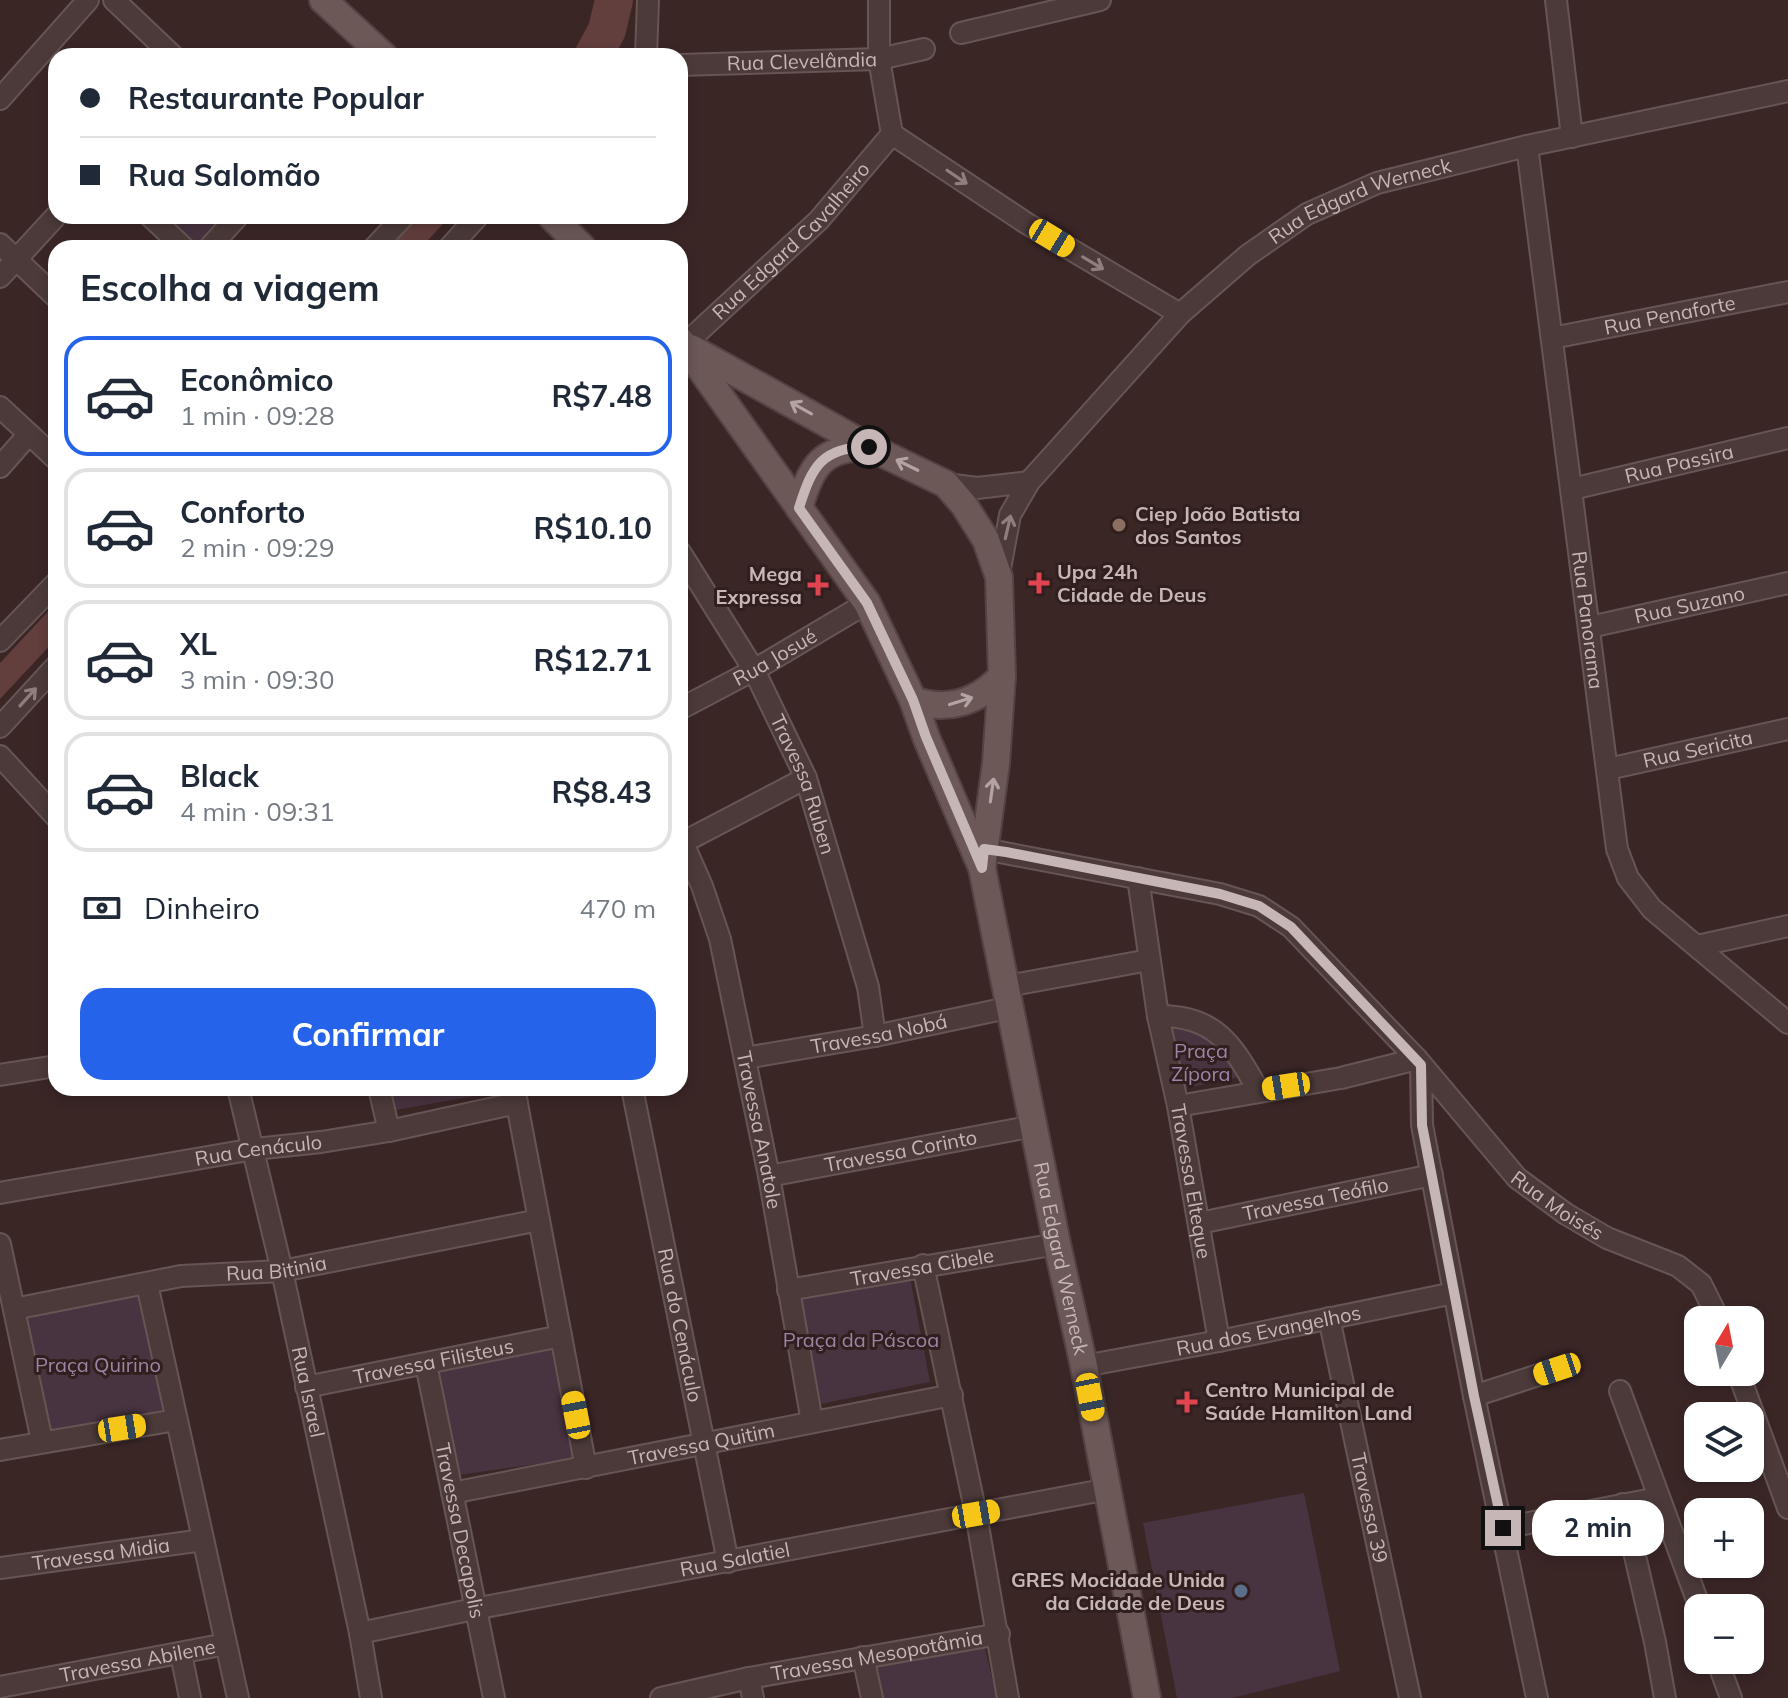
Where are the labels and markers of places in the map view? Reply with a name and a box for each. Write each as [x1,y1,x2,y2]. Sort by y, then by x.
place label: Ciep João Batista dos Santos [1135,501,1300,549]
marker: Ciep João Batista dos Santos [1110,516,1128,534]
place label: Upa 24h Cidade de Deus [1057,559,1207,607]
place label: Mega Expressa [716,561,802,609]
marker: Upa 24h Cidade de Deus [1028,572,1050,594]
marker: Mega Expressa [809,576,827,594]
place label: Centro Municipal de Saúde Hamilton Land [1205,1377,1412,1425]
marker: Centro Municipal de Saúde Hamilton Land [1176,1391,1198,1413]
place label: GRES Mocidade Unida da Cidade de Deus [1011,1567,1225,1615]
marker: GRES Mocidade Unida da Cidade de Deus [1232,1582,1250,1600]

